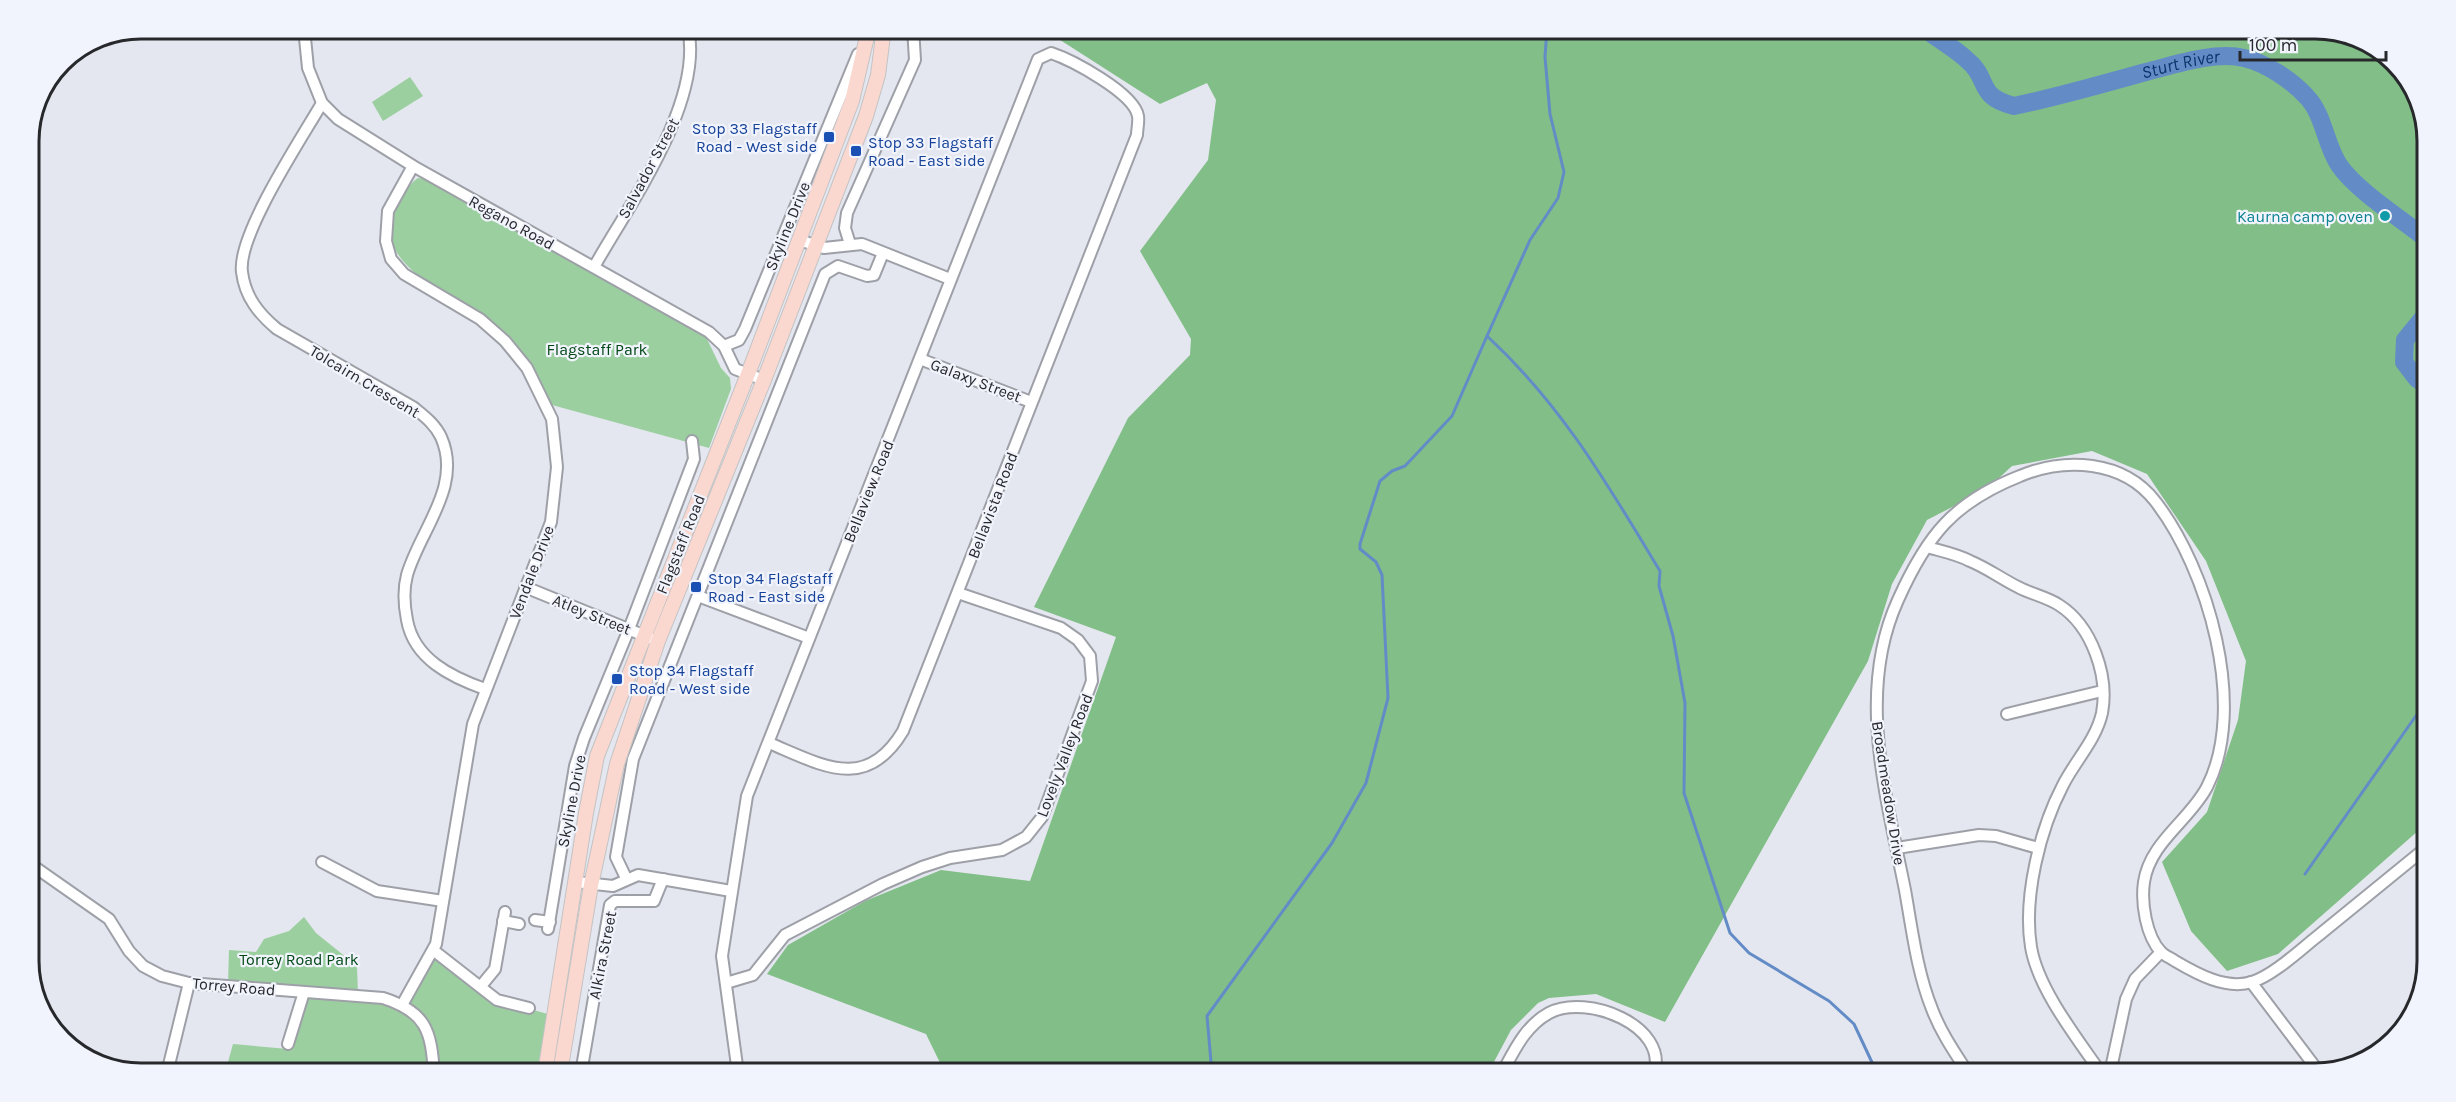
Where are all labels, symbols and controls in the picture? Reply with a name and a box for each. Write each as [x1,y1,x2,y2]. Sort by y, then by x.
scale bar [2240,24,2386,62]
text: 100 m [2249,34,2297,56]
water label: Sturt River [2139,45,2221,84]
street label: Salvador Street [614,115,683,222]
place label: Stop 33 Flagstaff Road - West side [692,119,818,156]
marker: Stop 33 Flagstaff Road - West side [822,130,836,144]
place label: Stop 33 Flagstaff Road - East side [868,133,994,170]
marker: Stop 33 Flagstaff Road - East side [849,144,863,158]
street label: Skyline Drive [761,179,814,273]
street label: Regano Road [466,191,558,254]
place label: Kaurna camp oven [2237,207,2373,226]
marker: Kaurna camp oven [2378,209,2392,223]
park label: Flagstaff Park [546,340,648,359]
street label: Tolcairn Crescent [306,341,423,422]
street label: Galaxy Street [928,354,1024,406]
street label: Bellaview Road [839,437,898,545]
street label: Bellavista Road [963,449,1022,561]
street label: Flagstaff Road [652,492,709,597]
street label: Vendale Drive [505,523,558,622]
place label: Stop 34 Flagstaff Road - East side [708,569,833,606]
marker: Stop 34 Flagstaff Road - East side [689,580,703,594]
street label: Atley Street [550,590,634,639]
place label: Stop 34 Flagstaff Road - West side [629,661,754,698]
marker: Stop 34 Flagstaff Road - West side [610,672,624,686]
street label: Lovely Valley Road [1032,691,1097,820]
street label: Broadmeadow Drive [1868,720,1909,867]
street label: Skyline Drive [553,753,590,849]
street label: Alkira Street [585,909,620,1001]
park label: Torrey Road Park [239,950,359,969]
street label: Torrey Road [192,973,276,1000]

